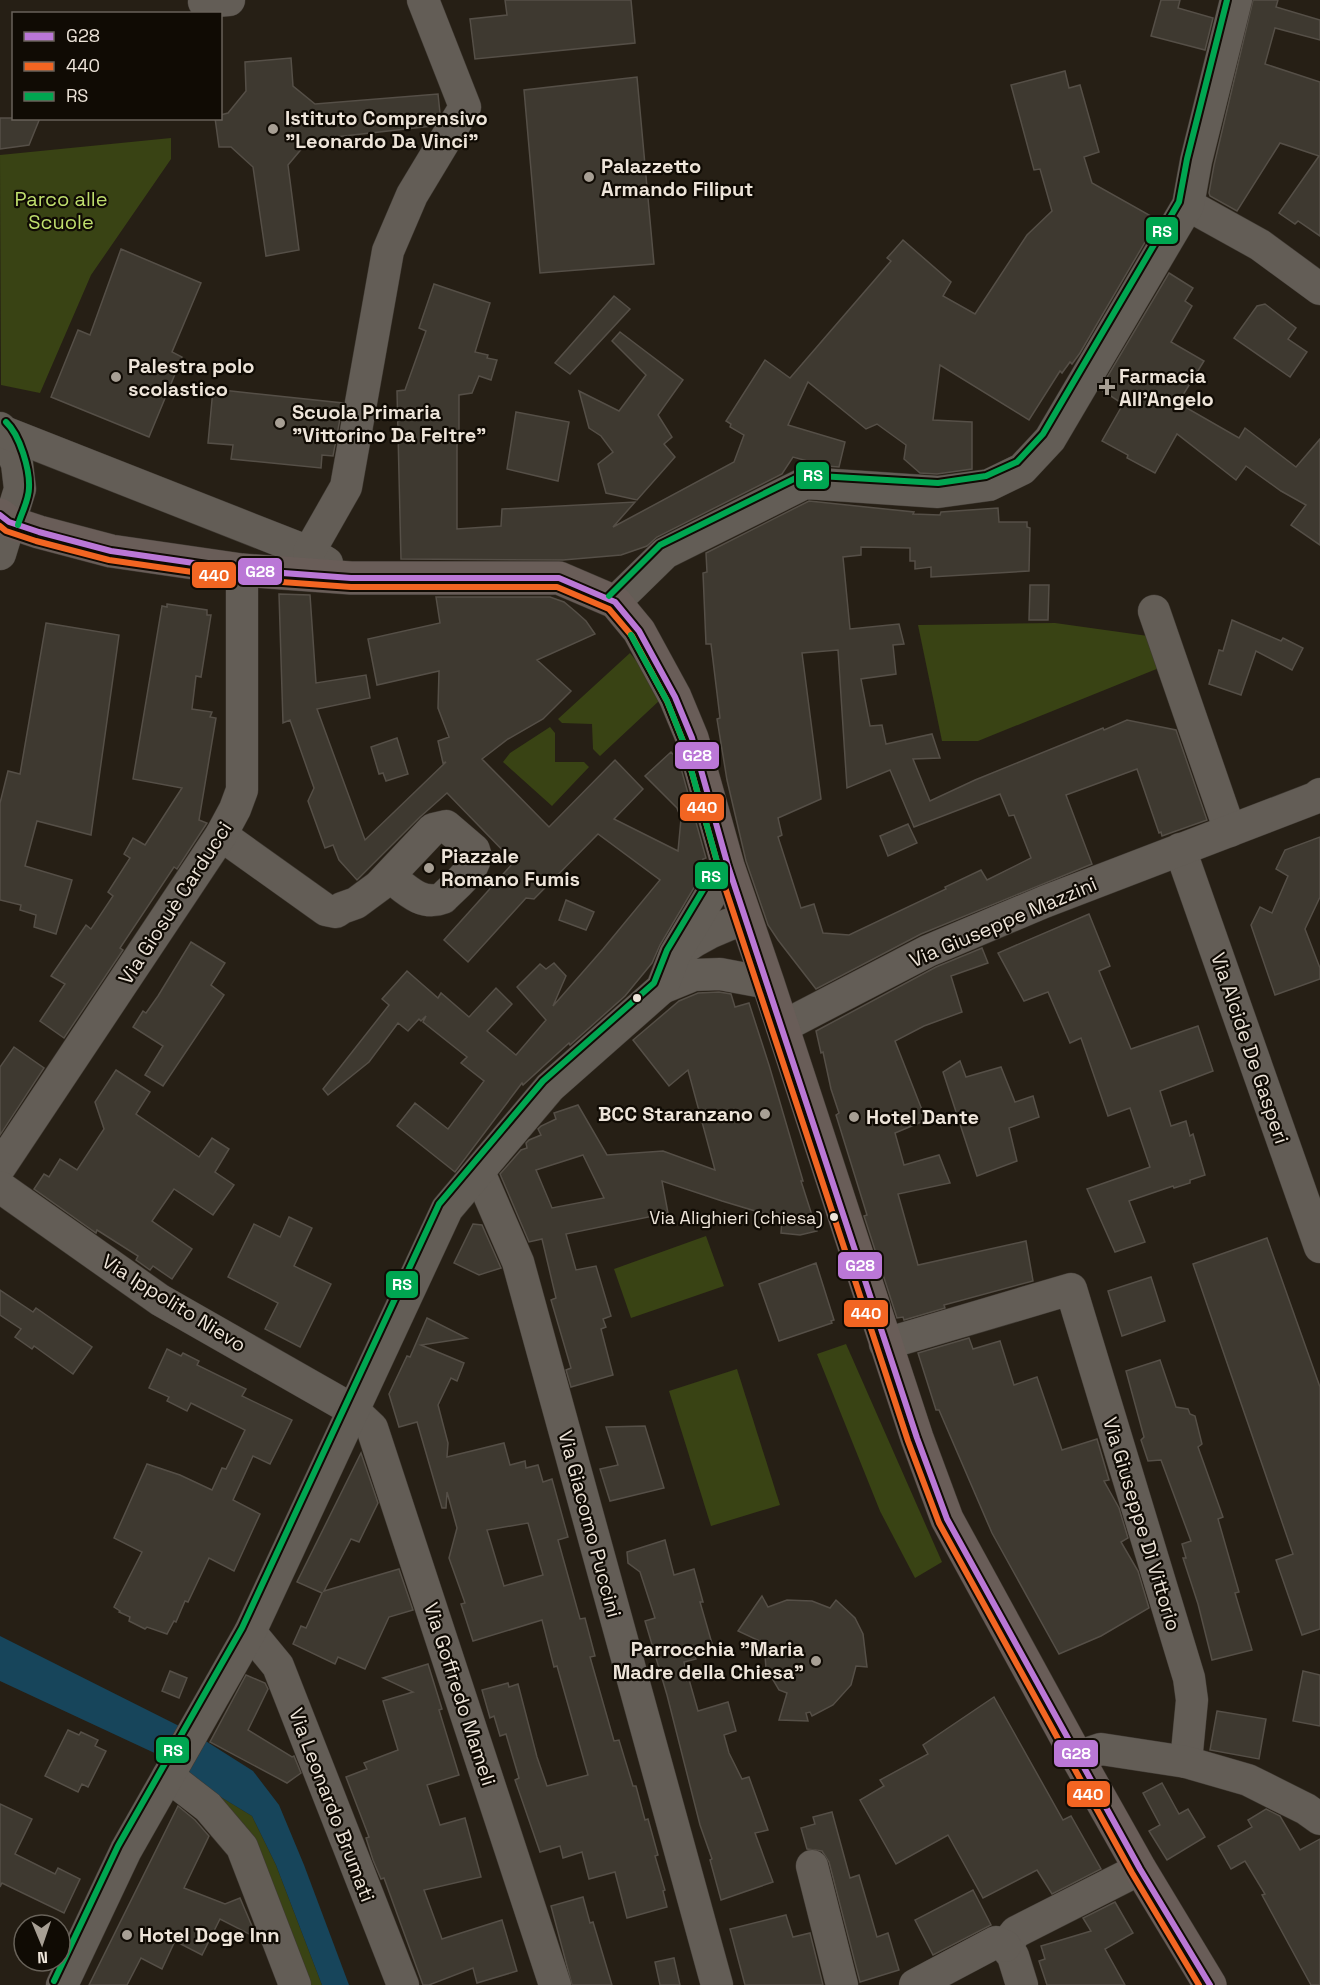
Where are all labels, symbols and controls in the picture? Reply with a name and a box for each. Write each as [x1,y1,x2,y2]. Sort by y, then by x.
legend [12,12,222,120]
text: G28 [66,24,100,47]
text: 440 [66,54,100,77]
text: RS [66,84,88,107]
place label: Istituto Comprensivo "Leonardo Da Vinci" [285,105,488,154]
marker: Istituto Comprensivo "Leonardo Da Vinci" [266,122,280,136]
place label: Palazzetto Armando Filiput [601,153,753,202]
marker: Palazzetto Armando Filiput [582,170,596,184]
park label: Parco alle Scuole [14,186,108,235]
line badge: RS [1145,216,1179,245]
text: RS [1152,221,1172,242]
place label: Palestra polo scolastico [128,353,255,402]
place label: Farmacia All'Angelo [1119,363,1214,412]
marker: Palestra polo scolastico [109,370,123,384]
marker: Farmacia All'Angelo [1100,380,1114,394]
place label: Scuola Primaria "Vittorino Da Feltre" [292,399,486,448]
marker: Scuola Primaria "Vittorino Da Feltre" [273,416,287,430]
line badge: RS [795,461,830,490]
text: RS [803,465,823,486]
line badge: G28 [237,557,283,586]
line badge: 440 [191,561,237,589]
text: G28 [245,561,275,582]
text: 440 [199,565,229,586]
line badge: G28 [674,741,720,770]
text: G28 [682,745,712,766]
line badge: 440 [679,793,725,822]
text: 440 [687,797,717,818]
street label: Via Giosuè Carducci [112,816,238,990]
place label: Piazzale Romano Fumis [441,843,580,892]
marker: Piazzale Romano Fumis [422,861,436,875]
line badge: RS [694,861,729,890]
text: RS [701,866,721,887]
street label: Via Giuseppe Mazzini [905,871,1101,973]
street label: Via Alcide De Gasperi [1205,949,1295,1147]
unlabelled marker [631,992,643,1004]
place label: BCC Staranzano [598,1101,753,1127]
place label: Hotel Dante [866,1104,979,1130]
marker: BCC Staranzano [758,1107,772,1121]
marker: Hotel Dante [847,1110,861,1124]
place label: Via Alighieri (chiesa) [649,1206,823,1229]
marker: Via Alighieri (chiesa) [828,1211,840,1223]
street label: Via Ippolito Nievo [97,1248,251,1358]
line badge: G28 [837,1251,883,1280]
text: G28 [845,1255,875,1276]
line badge: RS [385,1270,419,1299]
text: RS [392,1274,412,1295]
line badge: 440 [843,1299,889,1328]
text: 440 [851,1303,881,1324]
street label: Via Giuseppe Di Vittorio [1097,1414,1187,1634]
street label: Via Giacomo Puccini [553,1428,627,1620]
street label: Via Goffredo Mameli [418,1599,502,1789]
place label: Parrocchia "Maria Madre della Chiesa" [613,1636,804,1685]
marker: Parrocchia "Maria Madre della Chiesa" [809,1654,823,1668]
street label: Via Leonardo Brumati [283,1704,381,1906]
line badge: RS [155,1736,190,1764]
line badge: G28 [1053,1739,1099,1768]
text: RS [163,1740,183,1761]
text: G28 [1061,1743,1091,1764]
line badge: 440 [1066,1780,1111,1808]
text: 440 [1073,1784,1103,1805]
north arrow [12,1913,72,1973]
place label: Hotel Doge Inn [139,1922,280,1948]
marker: Hotel Doge Inn [120,1928,134,1942]
text: N [37,1947,48,1968]

